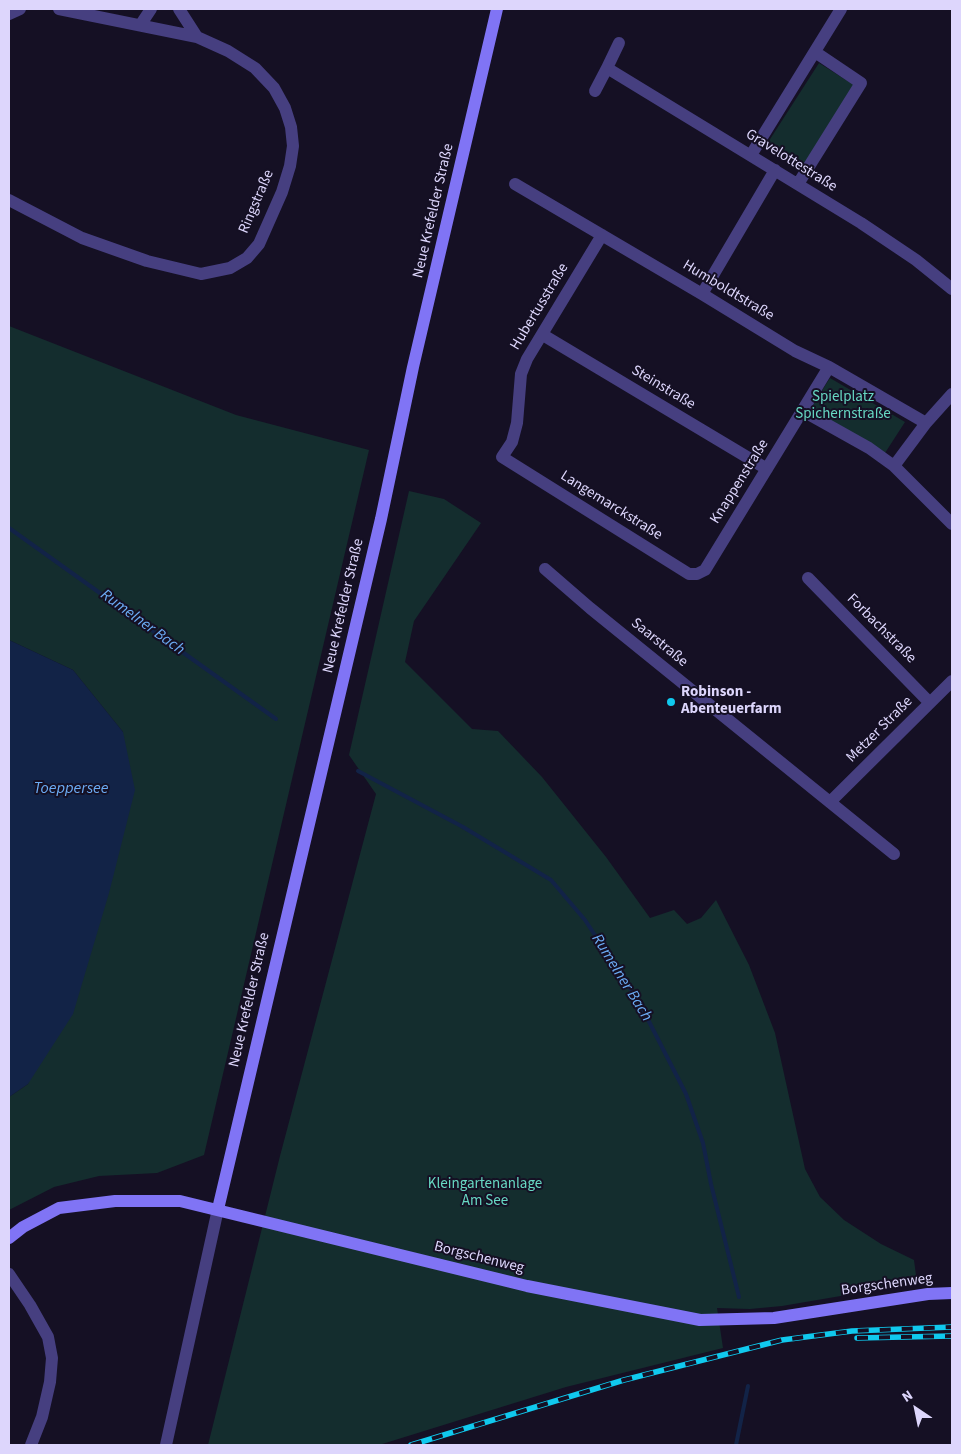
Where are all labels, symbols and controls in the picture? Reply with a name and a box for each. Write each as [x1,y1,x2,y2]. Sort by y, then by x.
street label: Gravelottestraße [742,126,840,196]
street label: Neue Krefelder Straße [410,142,458,280]
street label: Ringstraße [236,167,278,237]
street label: Humboldtstraße [679,257,777,325]
street label: Hubertusstraße [507,260,573,354]
street label: Steinstraße [628,362,698,414]
park label: Spielplatz Spichernstraße [795,389,891,424]
street label: Knappenstraße [707,436,773,528]
street label: Langemarckstraße [557,467,665,545]
street label: Neue Krefelder Straße [320,537,368,675]
water label: Rumelner Bach [96,586,188,660]
street label: Forbachstraße [843,591,919,667]
street label: Saarstraße [627,615,691,671]
place label: Robinson - Abenteuerfarm [681,684,782,719]
street label: Metzer Straße [843,693,917,767]
marker: Robinson - Abenteuerfarm [665,696,677,708]
water label: Toeppersee [34,779,108,799]
street label: Neue Krefelder Straße [226,931,274,1069]
water label: Rumelner Bach [587,931,655,1025]
park label: Kleingartenanlage Am See [428,1176,542,1211]
street label: Borgschenweg [432,1238,526,1278]
street label: Borgschenweg [840,1270,934,1300]
north arrow [891,1384,941,1434]
text: N [898,1386,917,1407]

